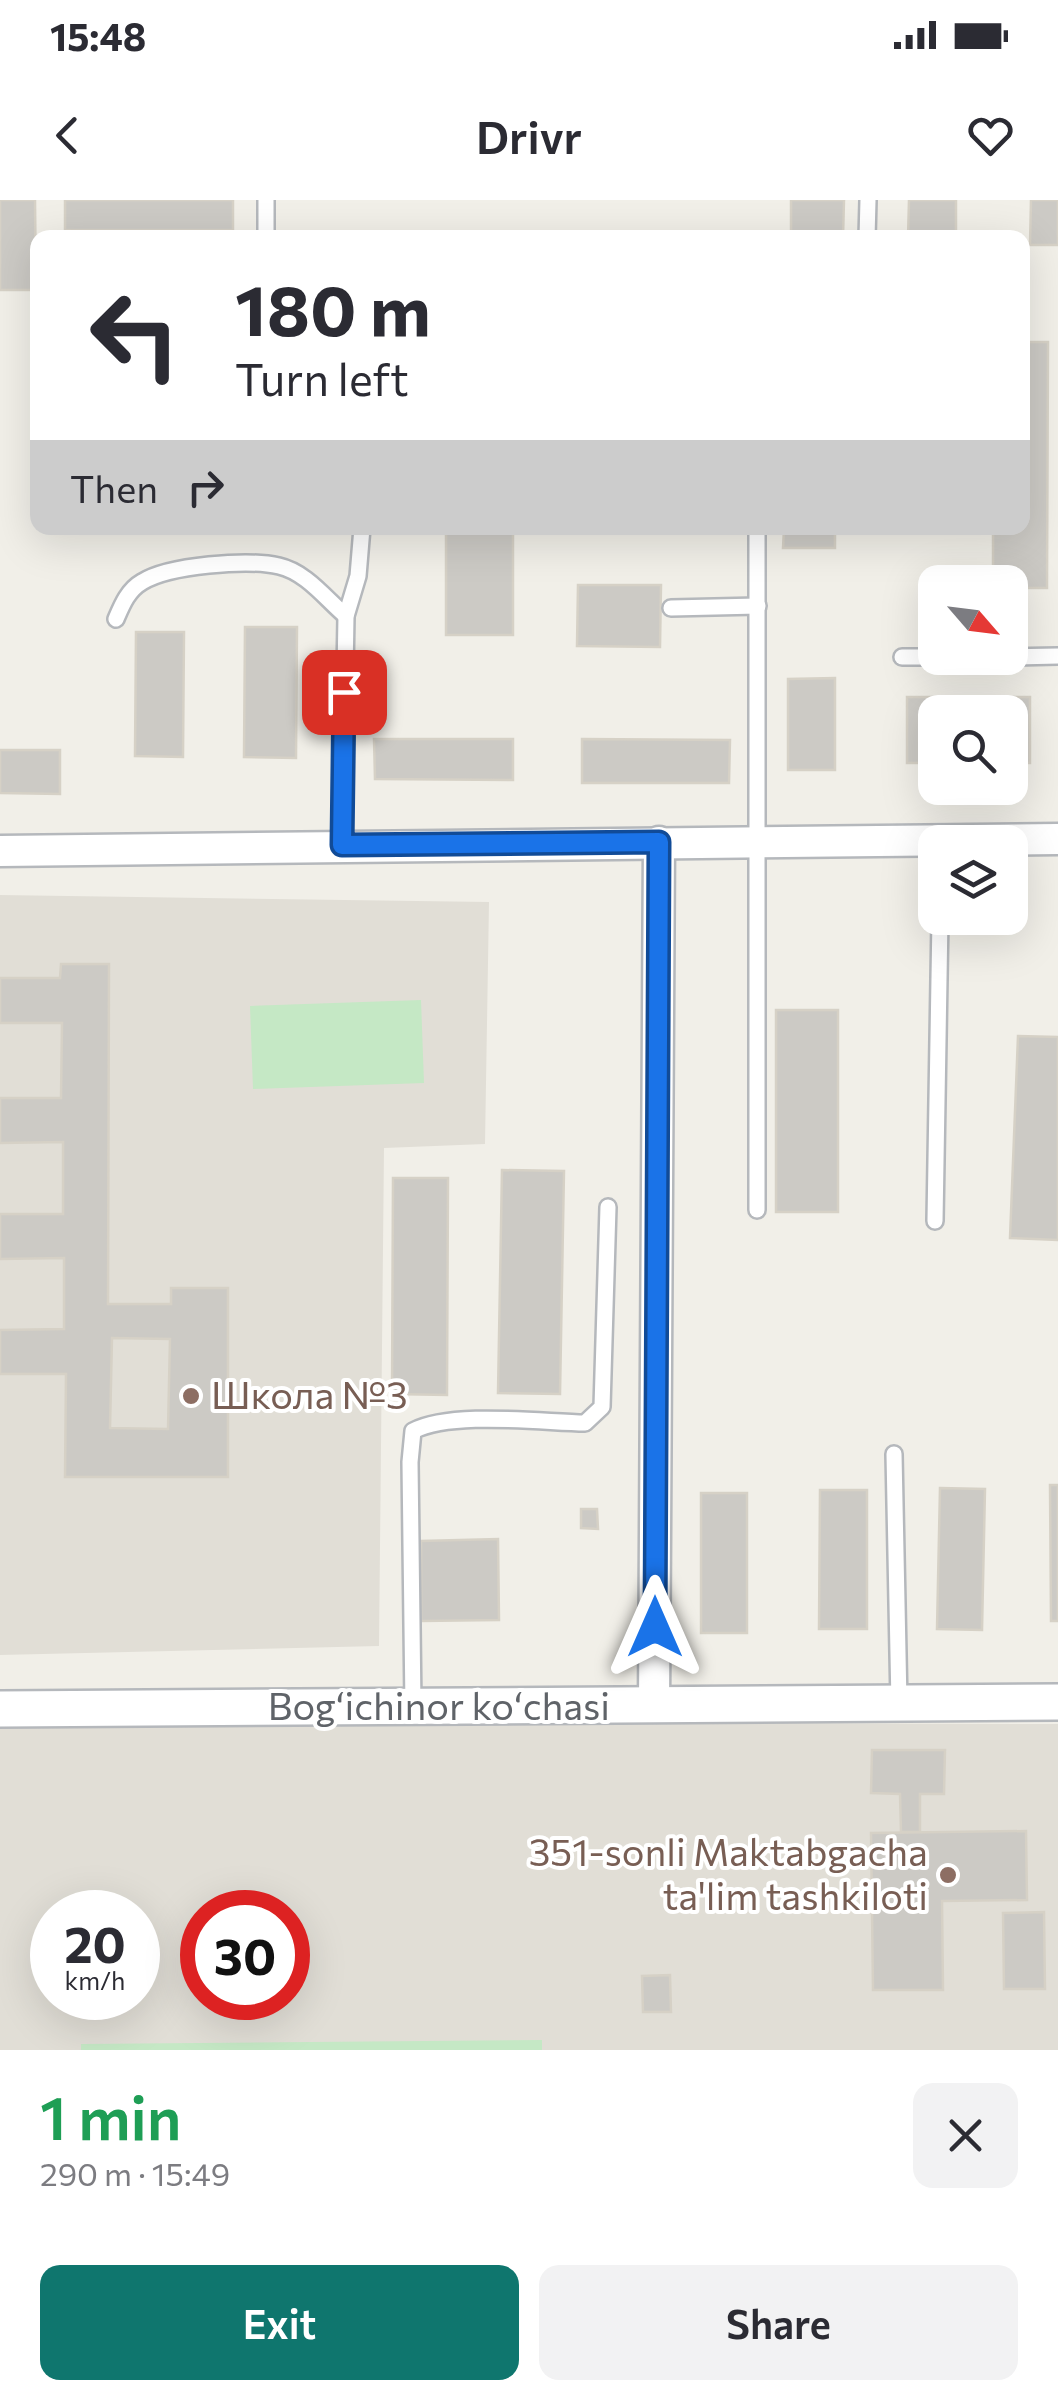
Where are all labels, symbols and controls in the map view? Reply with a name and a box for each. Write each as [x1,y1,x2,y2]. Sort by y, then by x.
text: 15:48 [50,12,146,59]
icon: back [40,108,95,163]
text: Drivr [476,108,582,163]
icon: heart [963,108,1018,163]
text: 180 m [235,265,431,350]
icon: left [70,270,200,400]
text: Turn left [235,350,409,405]
icon: right [178,460,233,515]
text: Then [70,464,158,511]
north arrow [918,565,1028,675]
map controls [918,565,1028,935]
pin [302,650,387,735]
icon: arrive [317,665,372,720]
button: search [918,695,1028,805]
button: layers [918,825,1028,935]
place label: Школа №3 [211,1370,408,1417]
marker: Школа №3 [180,1385,202,1407]
position arrow [603,1575,707,1679]
street label: Bogʻichinor koʻchasi [268,1681,610,1728]
place label: 351-sonli Maktabgacha ta'lim tashkiloti [529,1827,928,1918]
marker: 351-sonli Maktabgacha ta'lim tashkiloti [937,1864,959,1886]
speed limit sign: 30 [180,1890,310,2020]
text: 20 [64,1912,126,1973]
text: km/h [65,1965,125,1995]
text: 1 min [40,2079,181,2152]
button: close [913,2083,1018,2188]
text: 290 m · 15:49 [40,2153,230,2193]
button: Exit [40,2265,519,2380]
button: Share [539,2265,1018,2380]

